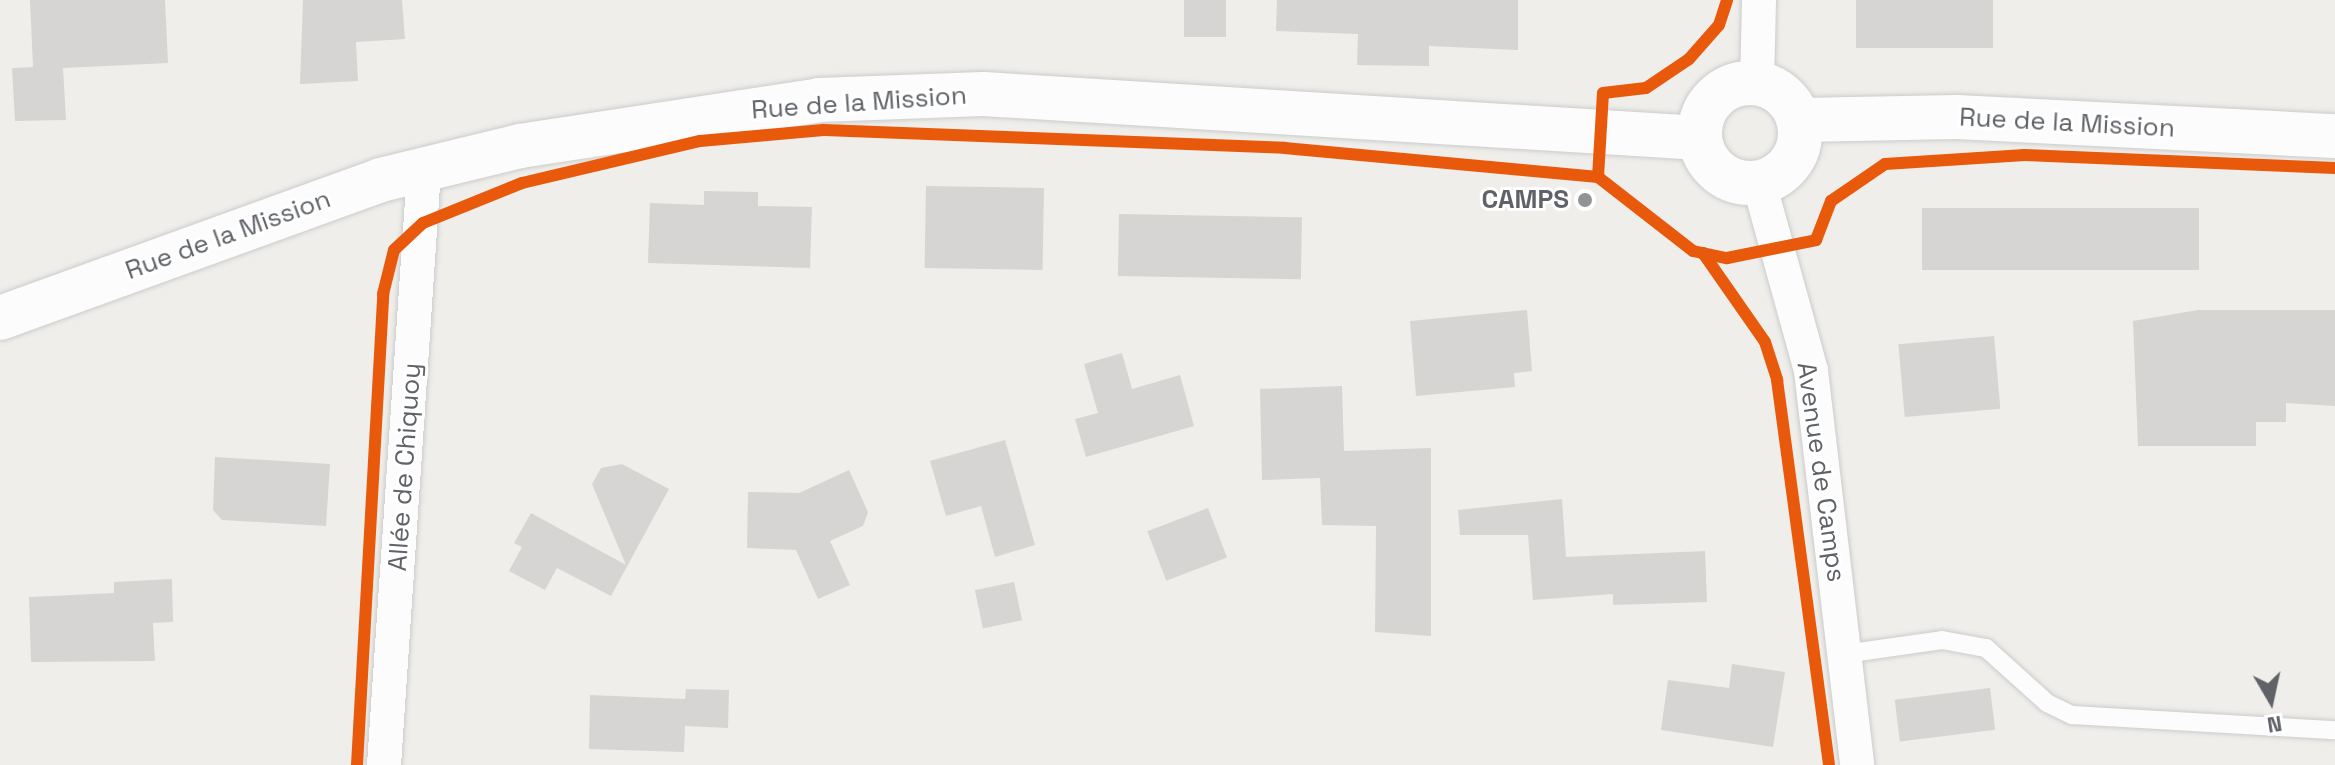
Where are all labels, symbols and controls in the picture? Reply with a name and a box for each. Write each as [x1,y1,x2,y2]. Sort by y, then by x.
street label: Rue de la Mission [750,80,968,126]
street label: Rue de la Mission [1958,102,2176,144]
street label: Rue de la Mission [121,183,335,287]
place label: CAMPS [1482,184,1569,216]
marker: CAMPS [1576,191,1594,209]
street label: Avenue de Camps [1790,360,1852,584]
street label: Allée de Chiquoy [382,362,428,572]
north arrow [2231,661,2311,741]
text: N [2265,710,2284,740]

